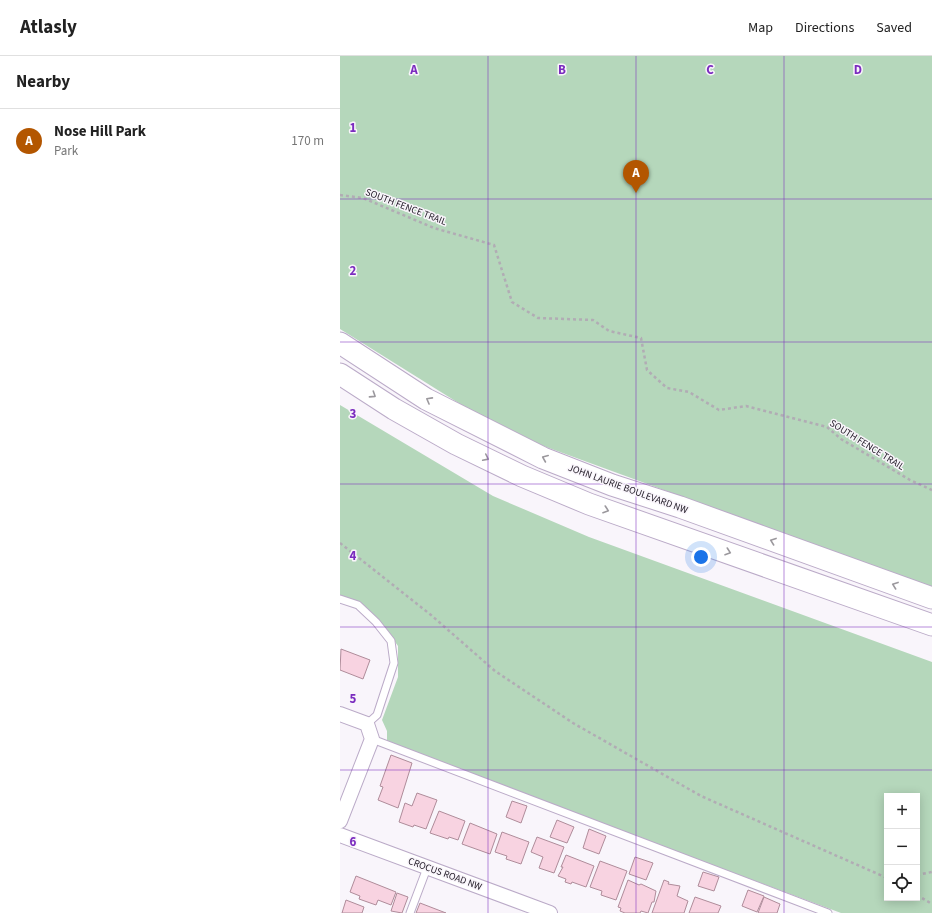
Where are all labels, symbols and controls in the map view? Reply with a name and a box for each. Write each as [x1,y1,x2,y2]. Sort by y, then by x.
text: Atlasly [20,14,77,41]
text: Map [748,18,773,38]
text: Directions [795,18,854,38]
text: Saved [876,18,912,38]
text: A [409,61,418,79]
text: B [558,61,566,79]
text: C [706,61,714,79]
text: D [854,61,862,79]
text: Nearby [16,70,70,94]
text: 1 [350,119,357,137]
text: Nose Hill Park [54,121,146,142]
text: A [25,132,33,150]
text: 170 m [291,132,324,150]
text: Park [54,142,78,160]
pin: A [623,160,649,193]
street label: SOUTH FENCE TRAIL [363,185,449,229]
text: 2 [350,262,357,280]
one-way arrow [369,391,376,398]
one-way arrow [426,398,433,405]
text: 3 [350,405,357,423]
street label: SOUTH FENCE TRAIL [827,416,907,474]
one-way arrow [482,454,490,461]
one-way arrow [542,455,549,463]
street label: JOHN LAURIE BOULEVARD NW [566,461,690,517]
one-way arrow [602,505,609,513]
one-way arrow [770,537,777,545]
text: 4 [350,547,357,565]
your location [691,547,711,567]
one-way arrow [725,548,732,556]
one-way arrow [892,581,899,589]
text: 5 [350,690,357,708]
map controls [884,793,920,901]
button: + [884,793,920,829]
button: − [884,829,920,865]
text: 6 [350,833,357,851]
street label: CROCUS ROAD NW [406,854,484,894]
button: locate [884,865,920,901]

